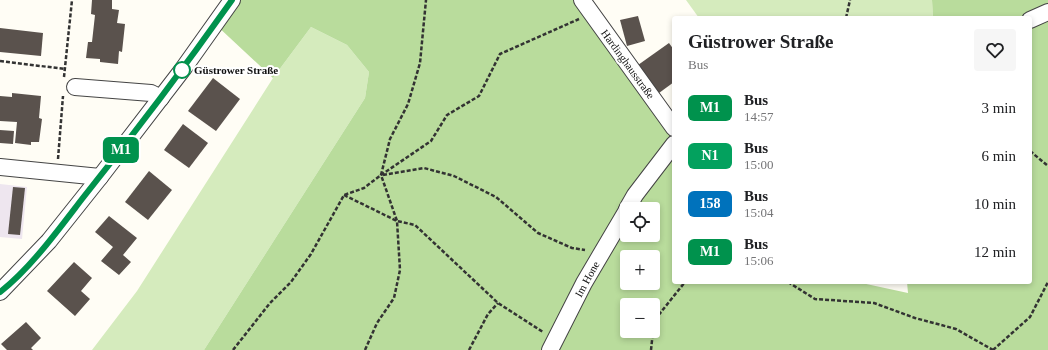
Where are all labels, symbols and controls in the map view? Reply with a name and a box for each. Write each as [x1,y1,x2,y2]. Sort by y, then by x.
street label: Hardinghausstraße [599,27,657,101]
button: heart [974,29,1016,71]
text: Güstrower Straße [688,31,833,52]
text: Bus [688,57,708,72]
marker: Güstrower Straße [173,61,191,79]
place label: Güstrower Straße [194,64,278,76]
text: Bus [744,92,768,108]
text: M1 [700,100,720,115]
text: 3 min [981,100,1016,116]
text: 14:57 [744,109,774,124]
line badge: M1 [103,137,139,163]
text: Bus [744,140,768,156]
text: M1 [111,142,131,157]
text: N1 [701,148,719,163]
text: 6 min [981,148,1016,164]
text: 15:00 [744,157,774,172]
text: Bus [744,188,768,204]
text: 158 [700,196,721,211]
text: 10 min [974,196,1016,212]
map controls [620,202,660,338]
button: locate [620,202,660,242]
text: 15:04 [744,205,774,220]
text: Bus [744,236,768,252]
text: M1 [700,244,720,259]
text: 12 min [974,244,1016,260]
button: + [620,250,660,290]
text: 15:06 [744,253,774,268]
street label: Im Hone [572,259,602,299]
button: − [620,298,660,338]

